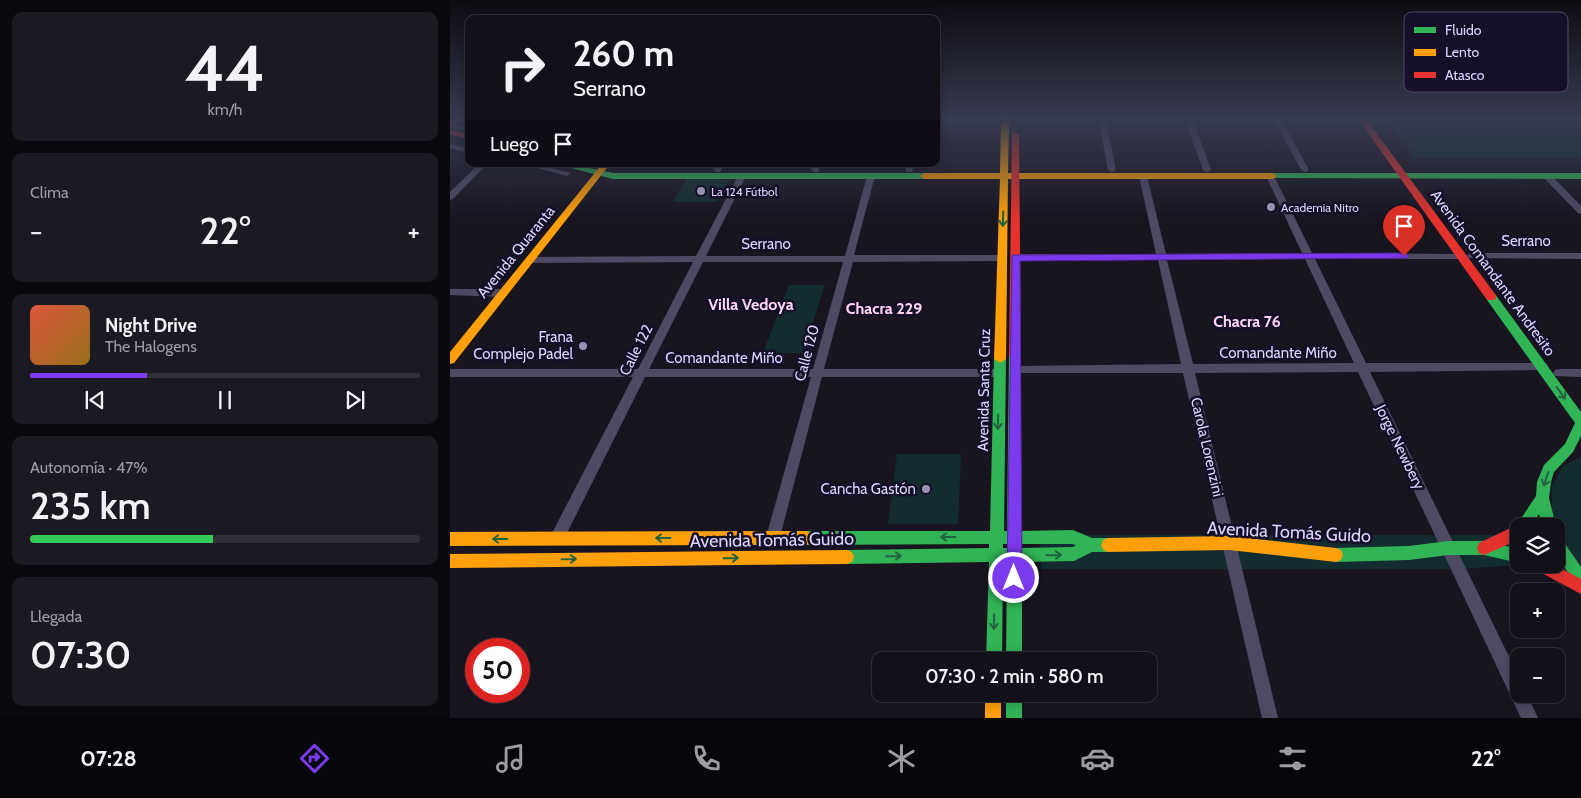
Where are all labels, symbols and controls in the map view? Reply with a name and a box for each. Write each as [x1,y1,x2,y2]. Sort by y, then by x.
legend [1404,12,1568,92]
text: Fluido [1445,21,1482,39]
text: 44 [185,28,265,107]
text: 260 m [573,32,674,75]
icon: right [490,35,555,100]
text: Lento [1445,43,1479,61]
text: Atasco [1445,66,1485,84]
text: Serrano [573,75,646,102]
text: km/h [207,100,243,119]
icon: arrive [549,130,577,158]
text: Luego [490,133,539,156]
text: Clima [30,183,69,202]
place label: La 124 Fútbol [711,184,778,199]
marker: La 124 Fútbol [695,185,707,197]
street label: Avenida Comandante Andresito [1427,186,1559,360]
place label: Academia Nitro [1281,200,1359,215]
marker: Academia Nitro [1265,201,1277,213]
street label: Avenida Quaranta [473,202,559,302]
pin [1383,205,1425,256]
text: 22° [199,207,251,254]
one-way arrow [998,211,1007,227]
icon: arrive [1390,212,1418,240]
text: − [30,214,42,248]
text: + [408,214,420,248]
street label: Serrano [1501,232,1551,250]
street label: Serrano [741,235,791,253]
district label: Villa Vedoya [708,295,794,314]
district label: Chacra 229 [846,299,922,318]
district label: Chacra 76 [1213,312,1281,331]
text: Night Drive [105,314,197,337]
street label: Calle 122 [615,321,657,379]
street label: Calle 120 [791,323,823,383]
place label: Frana Complejo Padel [473,328,574,363]
street label: Avenida Santa Cruz [974,328,994,452]
text: The Halogens [105,337,197,356]
marker: Frana Complejo Padel [577,340,589,352]
street label: Comandante Miño [1219,344,1337,362]
street label: Comandante Miño [665,349,783,367]
icon: previous [81,386,109,414]
icon: pause [211,386,239,414]
icon: next [341,386,369,414]
one-way arrow [1556,386,1566,400]
street label: Carola Lorenzini [1187,396,1227,498]
street label: Jorge Newbery [1371,401,1428,493]
one-way arrow [993,413,1003,429]
text: Autonomía · 47% [30,458,148,477]
one-way arrow [1541,471,1550,486]
place label: Cancha Gastón [821,480,916,498]
text: 235 km [30,482,151,529]
marker: Cancha Gastón [920,483,932,495]
street label: Avenida Tomás Guido [1207,517,1372,547]
map controls [1510,518,1565,703]
button: layers [1510,518,1565,573]
street label: Avenida Tomás Guido [690,528,854,552]
one-way arrow [940,532,956,542]
one-way arrow [655,533,671,543]
one-way arrow [492,534,508,544]
one-way arrow [1046,550,1062,560]
position arrow [987,551,1039,603]
one-way arrow [885,552,901,561]
one-way arrow [722,553,739,563]
one-way arrow [560,555,576,564]
button: + [1510,583,1565,638]
text: Llegada [30,607,82,626]
one-way arrow [989,613,999,629]
text: 07:30 [30,631,131,678]
speed limit sign: 50 [465,638,530,703]
button: − [1510,648,1565,703]
text: 07:30 · 2 min · 580 m [925,665,1104,688]
icon: directions [297,741,332,776]
icon: music [493,741,528,776]
icon: phone [689,741,724,776]
icon: climate [884,741,919,776]
icon: car [1080,741,1115,776]
icon: filters [1275,741,1310,776]
text: 07:28 [80,745,137,772]
text: 22° [1471,745,1501,772]

